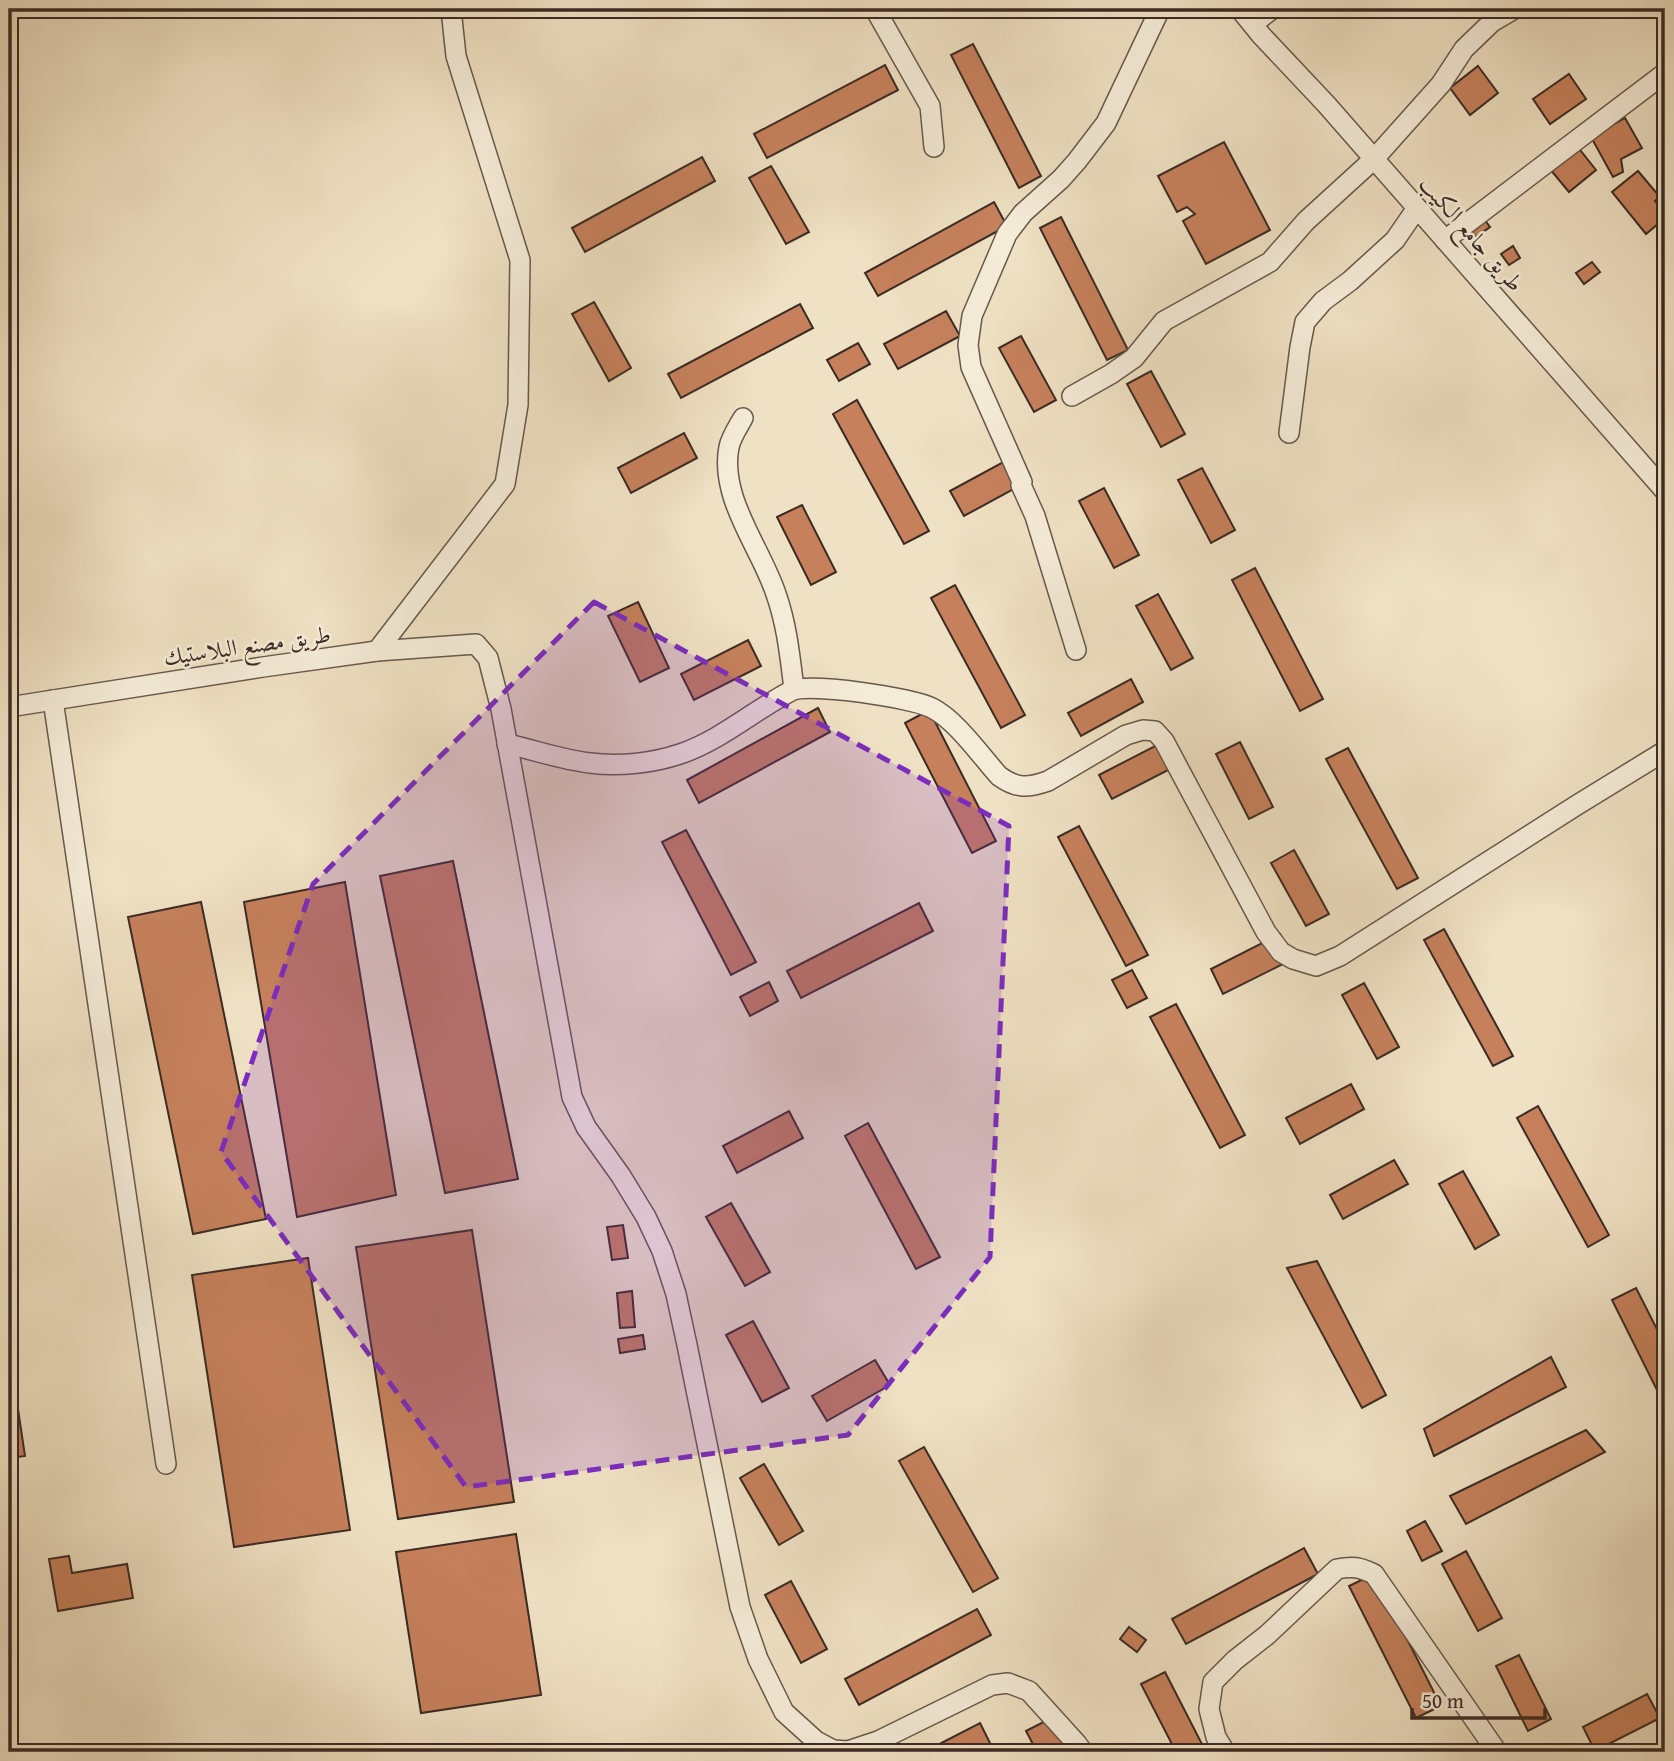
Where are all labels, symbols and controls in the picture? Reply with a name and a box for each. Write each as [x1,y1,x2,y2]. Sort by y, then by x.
street label: طريق جامع الكيب [1408,168,1532,302]
street label: طريق مصنع البلاستيك [161,617,333,678]
scale bar [1412,1677,1544,1721]
text: 50 m [1422,1685,1464,1716]

